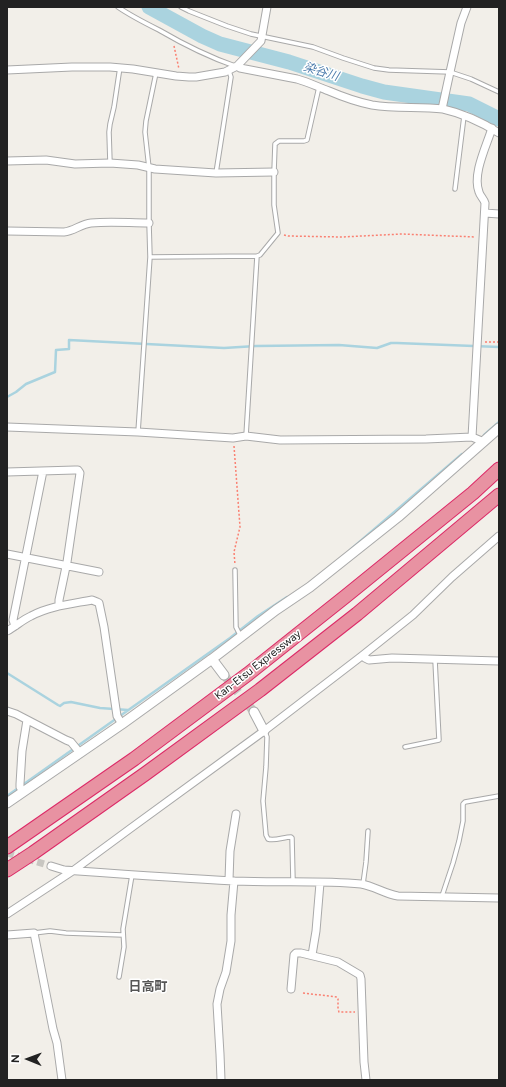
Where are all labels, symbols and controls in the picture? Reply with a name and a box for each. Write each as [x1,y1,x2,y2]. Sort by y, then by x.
water label: 染谷川 [302,60,340,84]
street label: Kan-Etsu Expressway [212,627,304,703]
district label: 日高町 [129,979,167,995]
north arrow [8,1039,48,1079]
text: N [9,1054,22,1063]

